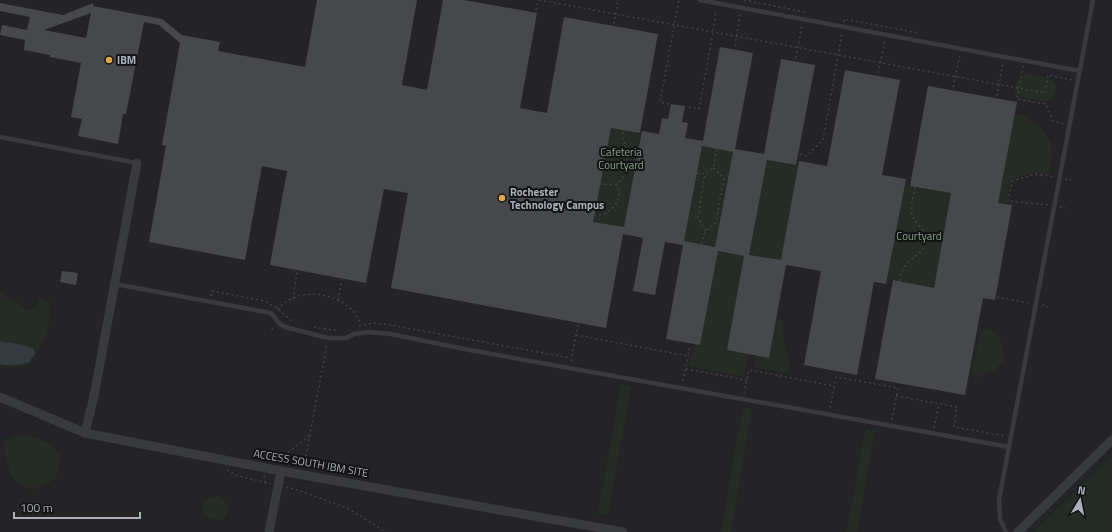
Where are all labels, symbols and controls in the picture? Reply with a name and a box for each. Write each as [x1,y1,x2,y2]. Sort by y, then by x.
place label: IBM [117,52,136,68]
marker: IBM [104,55,114,65]
park label: Cafeteria Courtyard [598,144,644,173]
place label: Rochester Technology Campus [510,184,604,213]
marker: Rochester Technology Campus [497,193,507,203]
park label: Courtyard [896,228,942,244]
street label: ACCESS SOUTH IBM SITE [252,445,370,481]
north arrow [1060,480,1100,520]
text: N [1077,482,1087,499]
scale bar [14,494,140,520]
text: 100 m [20,498,53,517]

